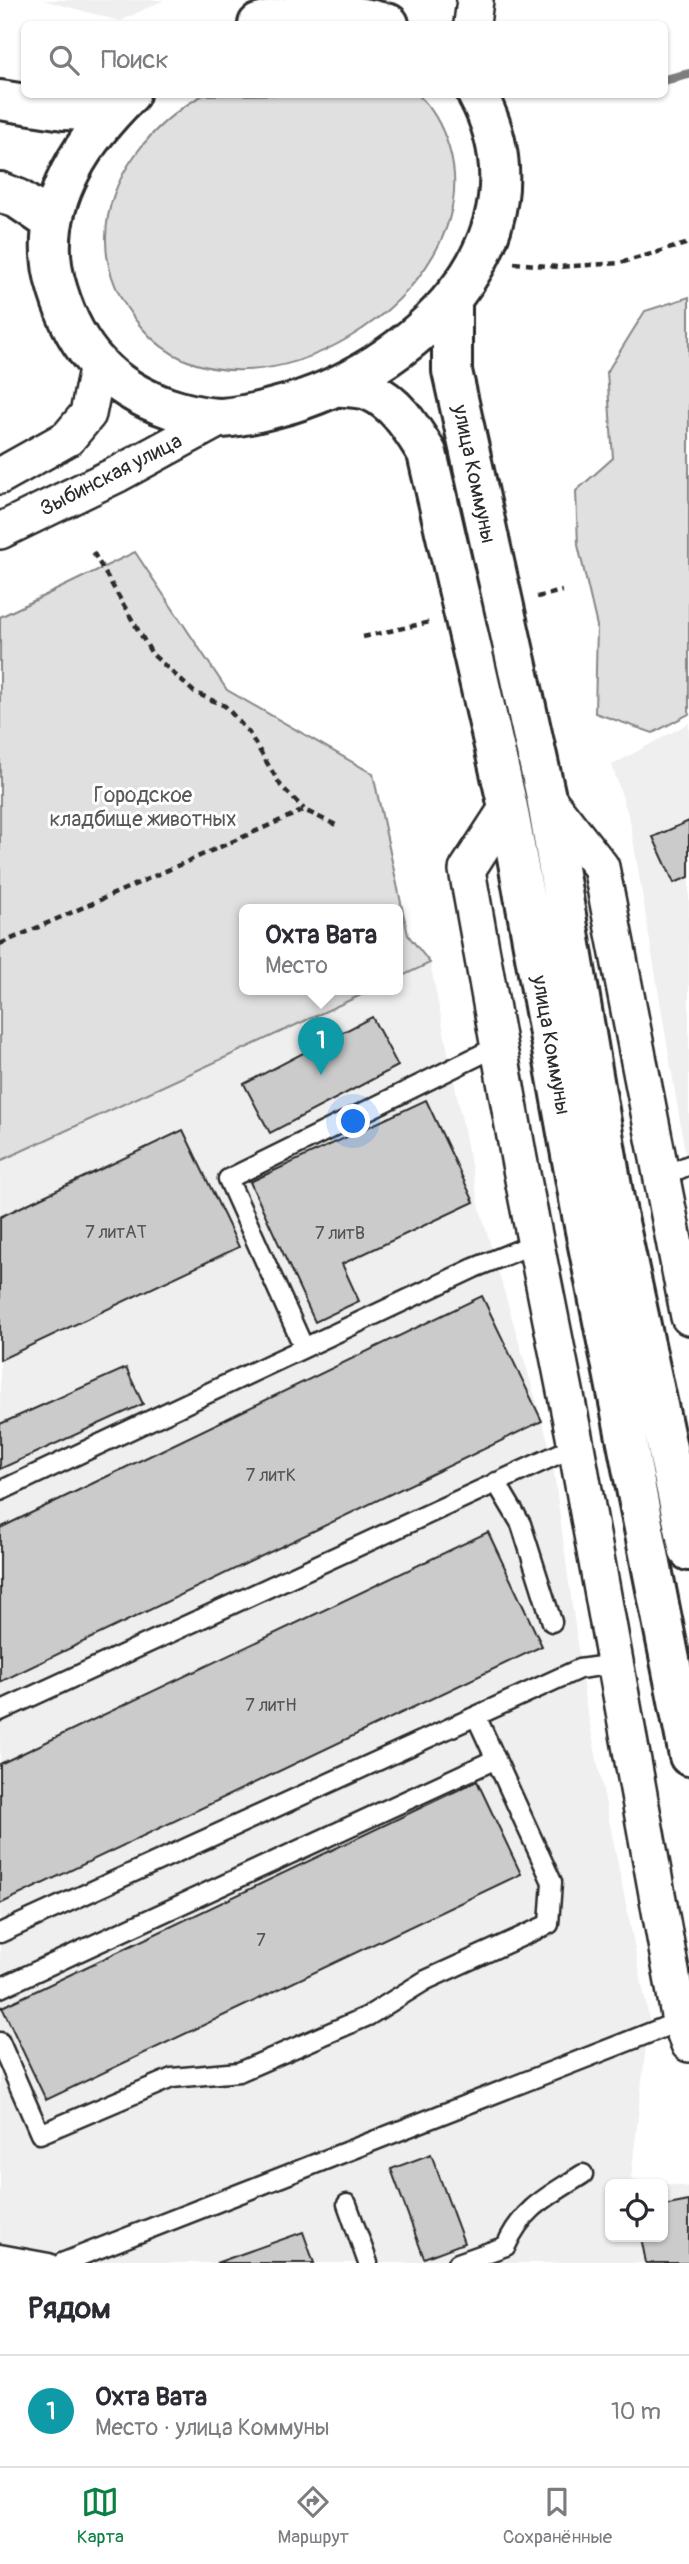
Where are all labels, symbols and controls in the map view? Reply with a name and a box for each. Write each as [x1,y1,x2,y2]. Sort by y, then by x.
search box [21,21,668,98]
icon: search [45,41,83,79]
text: Поиск [101,44,169,76]
street label: улица Коммуны [446,401,502,546]
street label: Зыбинская улица [35,428,187,522]
park label: Городское кладбище животных [50,782,236,833]
popup [239,904,403,995]
text: Охта Вата [265,919,377,951]
text: Место [265,951,328,980]
street label: улица Коммуны [525,972,577,1117]
pin: 1 [298,1017,344,1075]
your location [336,1104,370,1138]
house number: 7 литАТ [85,1221,147,1244]
house number: 7 литВ [315,1222,365,1245]
house number: 7 литК [246,1464,296,1487]
house number: 7 литН [245,1694,297,1717]
house number: 7 [256,1929,266,1952]
map controls [605,2179,668,2242]
button: locate [605,2179,668,2242]
text: Рядом [28,2290,111,2327]
text: Охта Вата [95,2381,207,2413]
text: 1 [47,2397,56,2426]
text: 10 m [611,2397,661,2426]
text: Место · улица Коммуны [95,2413,330,2442]
tab: Карта [77,2483,124,2549]
tab: Маршрут [278,2483,349,2549]
tab: Сохранённые [503,2483,612,2549]

